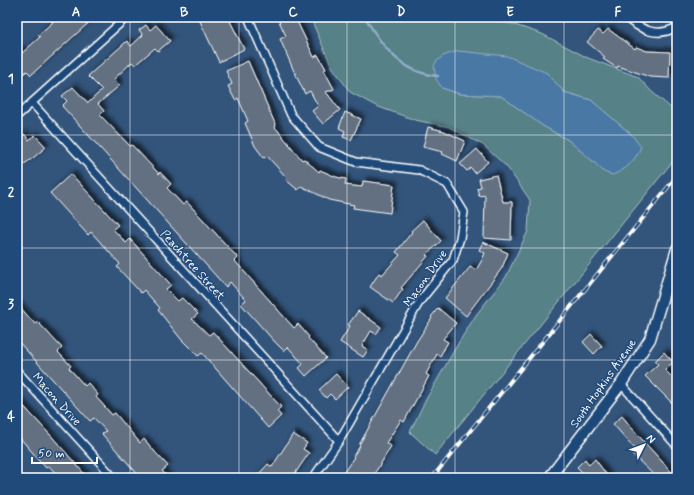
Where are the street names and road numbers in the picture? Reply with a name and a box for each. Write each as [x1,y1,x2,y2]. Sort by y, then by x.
street label: Peachtree Street [156,227,228,304]
street label: Macon Drive [400,247,451,310]
street label: South Hopkins Avenue [567,335,641,431]
street label: Macon Drive [28,370,84,430]

